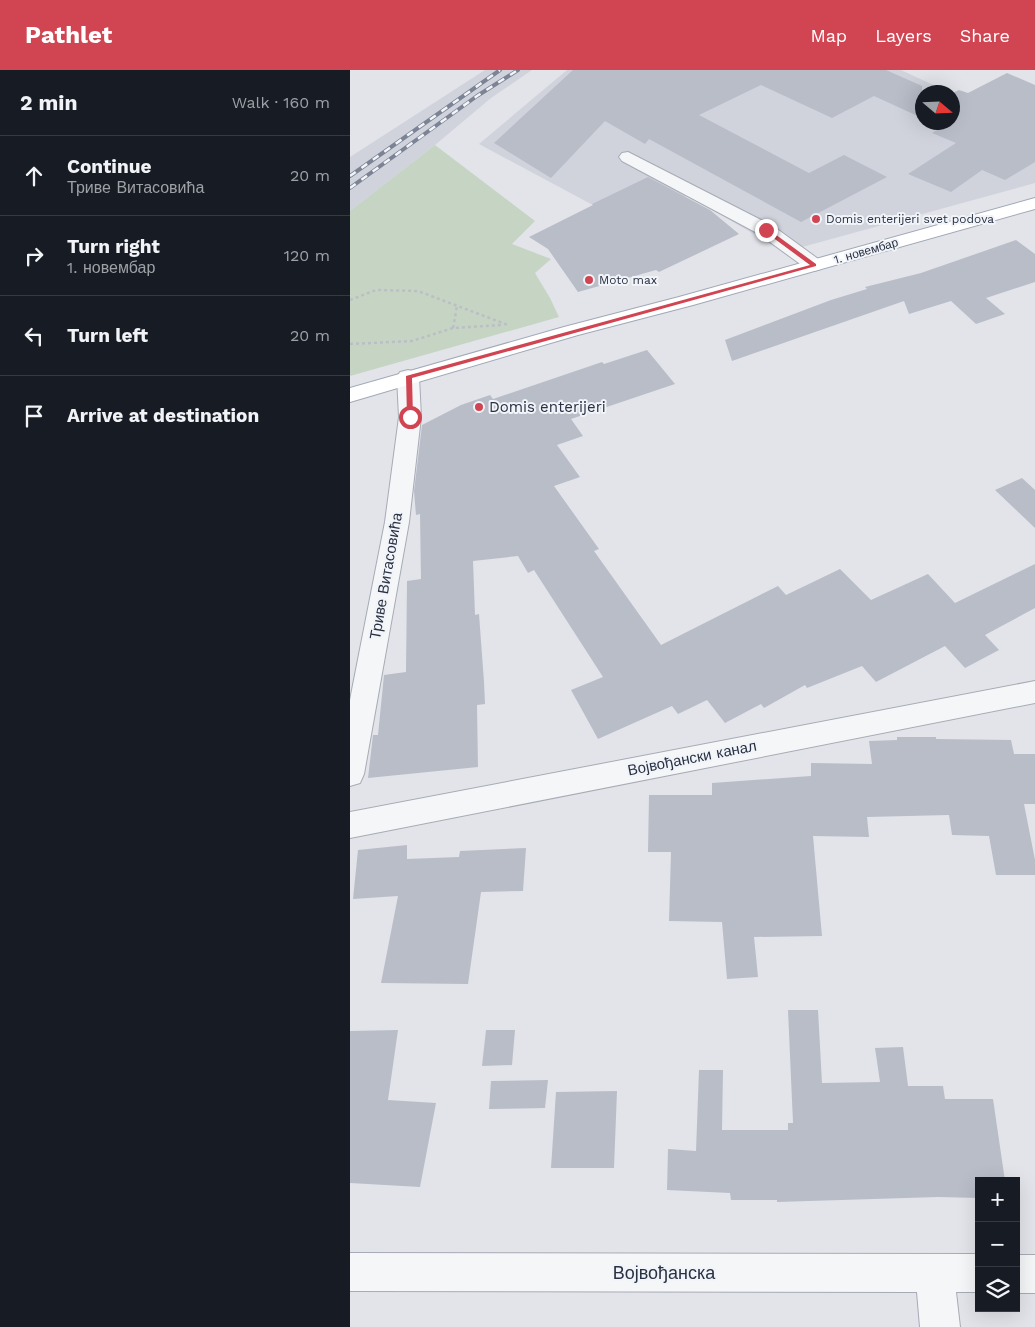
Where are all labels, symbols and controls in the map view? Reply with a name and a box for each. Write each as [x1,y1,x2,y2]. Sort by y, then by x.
text: Pathlet [25,21,112,49]
text: Map [810,25,847,46]
text: Layers [875,25,932,46]
text: Share [960,25,1010,46]
north arrow [915,85,960,130]
text: 2 min [20,90,77,115]
text: Walk · 160 m [232,93,330,112]
text: Continue [67,155,151,178]
icon: ahead [20,162,48,190]
text: 20 m [290,166,330,185]
text: Триве Витасовића [67,178,204,197]
place label: Domis enterijeri svet podova [826,212,994,226]
marker: Domis enterijeri svet podova [810,213,822,225]
route end [755,219,778,242]
text: Turn right [67,235,160,258]
street label: 1. новембар [832,235,900,267]
icon: right [20,242,48,270]
text: 120 m [284,246,330,265]
text: 1. новембар [67,258,155,277]
place label: Moto max [599,273,657,287]
marker: Moto max [583,274,595,286]
icon: left [20,322,48,350]
text: Turn left [67,324,148,347]
text: 20 m [290,326,330,345]
place label: Domis enterijeri [489,398,606,416]
marker: Domis enterijeri [473,401,485,413]
icon: arrive [20,402,48,430]
text: Arrive at destination [67,404,259,427]
route start [399,406,422,429]
street label: Триве Витасовића [366,510,406,641]
street label: Војвођански канал [626,737,758,779]
map controls [975,1177,1020,1312]
button: + [975,1177,1020,1222]
button: − [975,1222,1020,1267]
street label: Војвођанска [613,1262,716,1283]
button: layers [975,1267,1020,1312]

